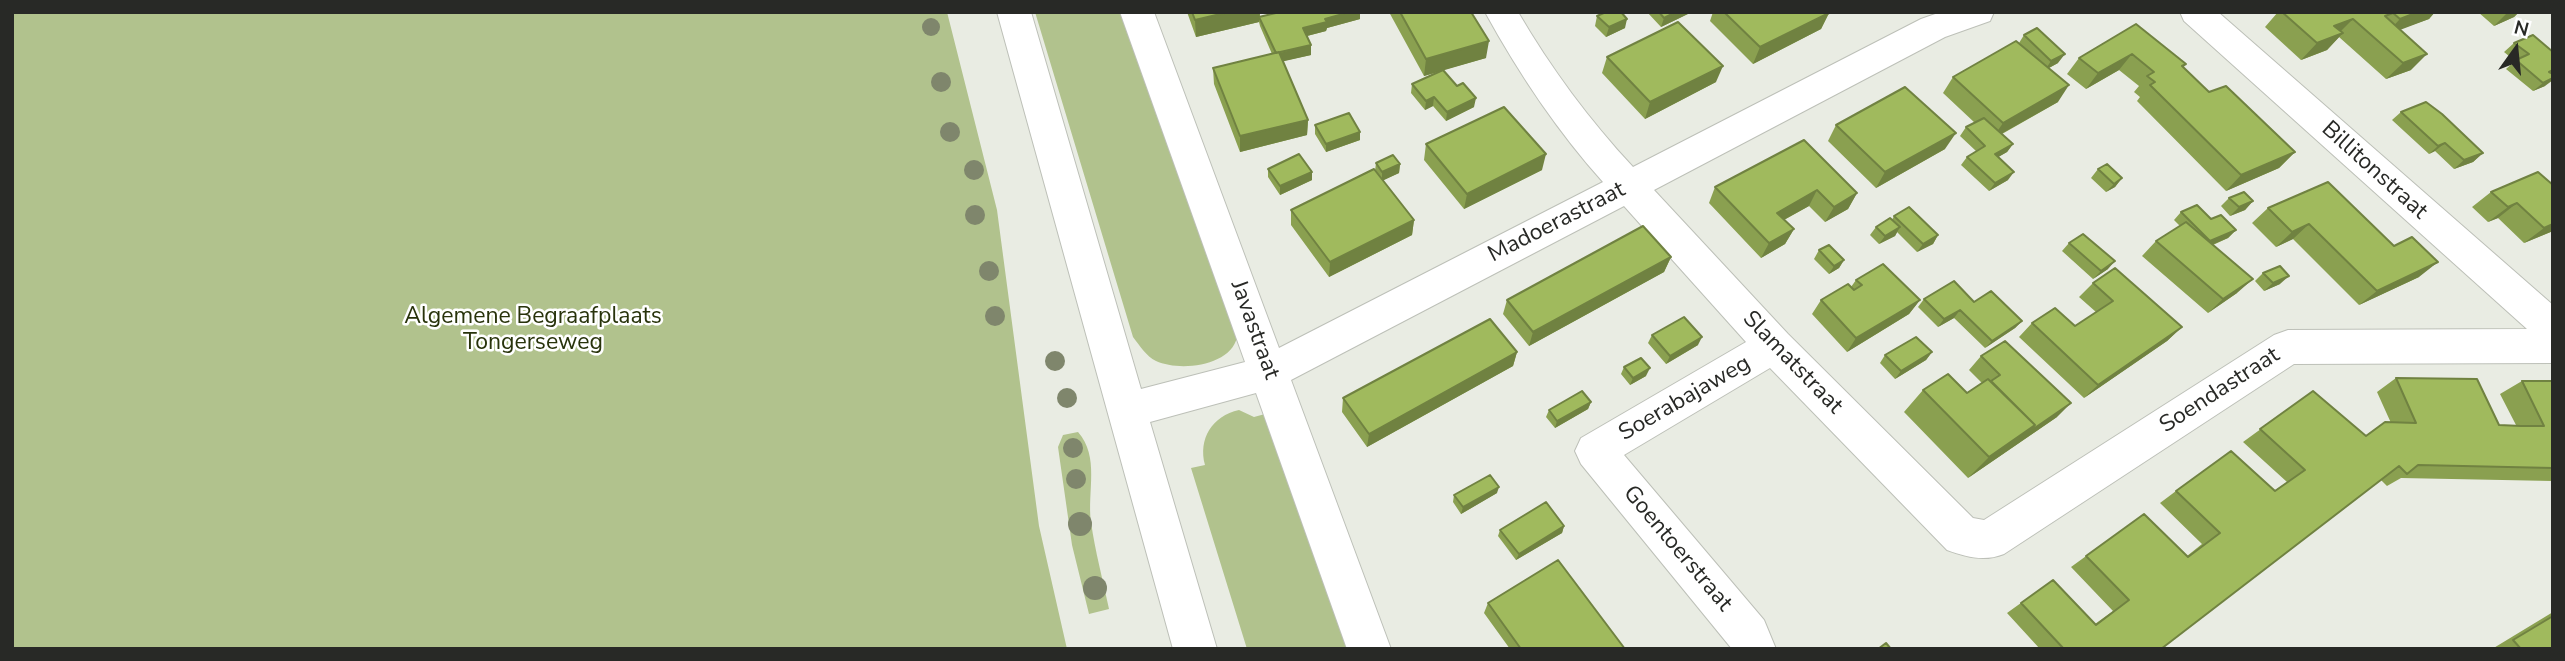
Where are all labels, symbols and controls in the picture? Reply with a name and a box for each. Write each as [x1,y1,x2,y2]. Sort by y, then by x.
north arrow [2481,14,2551,84]
text: N [2511,14,2532,43]
street label: Billitonstraat [2315,116,2433,226]
street label: Madoerastraat [1484,177,1630,269]
street label: Javastraat [1223,277,1285,383]
park label: Algemene Begraafplaats Tongerseweg [404,303,662,357]
street label: Slamatstraat [1736,306,1848,420]
street label: Soendastraat [2155,342,2285,440]
street label: Soerabajaweg [1614,350,1756,448]
street label: Goentoerstraat [1616,481,1738,617]

